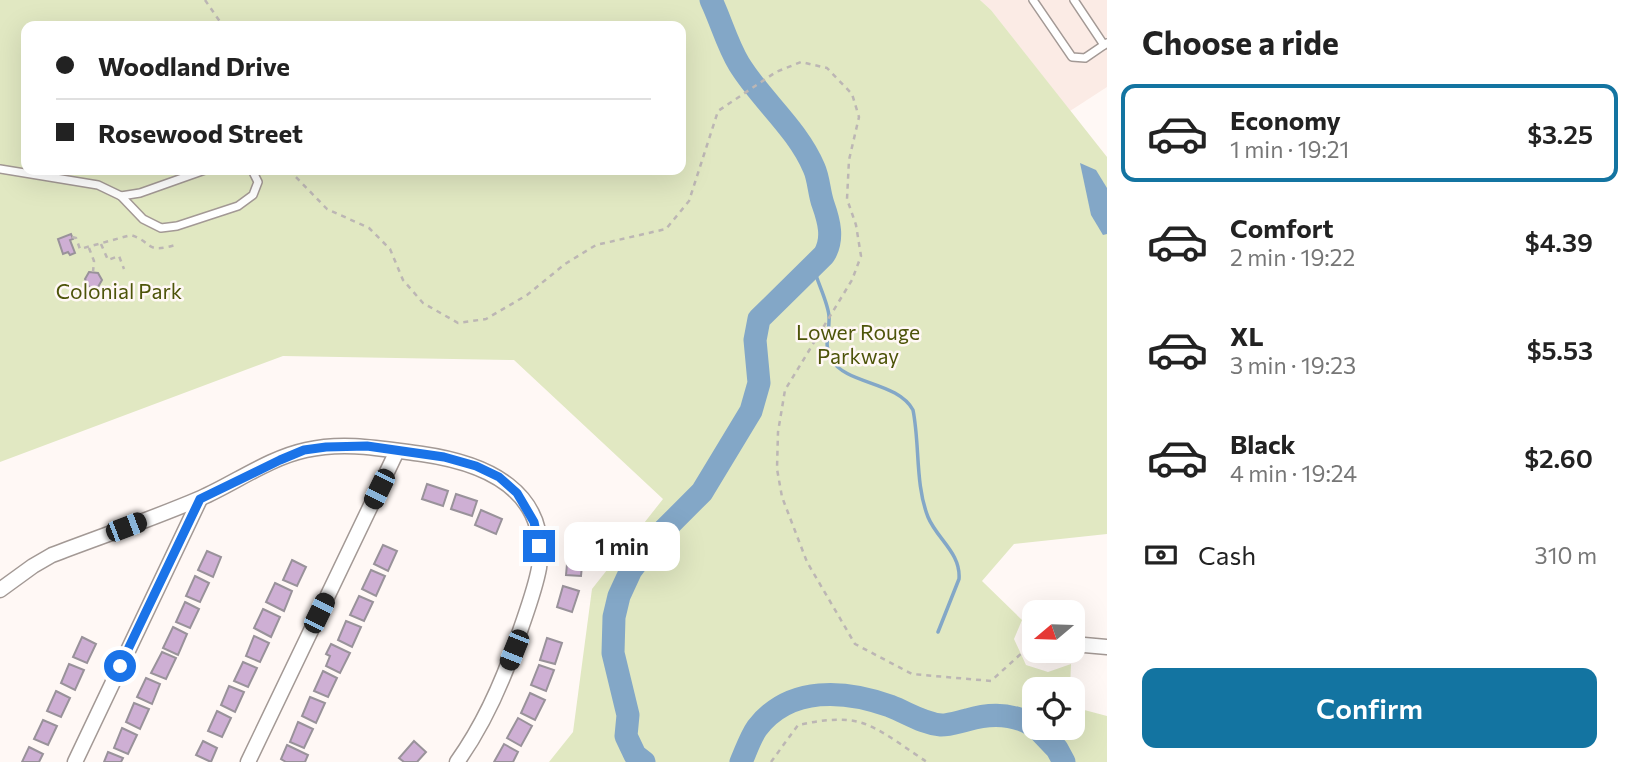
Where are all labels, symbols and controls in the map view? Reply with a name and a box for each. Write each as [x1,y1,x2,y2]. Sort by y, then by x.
text: Choose a ride [1142,22,1339,62]
text: Woodland Drive [98,50,290,81]
icon: car [1146,102,1209,165]
text: Economy [1230,104,1341,135]
text: Rosewood Street [98,117,303,148]
text: $3.25 [1527,118,1593,149]
text: 1 min · 19:21 [1230,135,1349,163]
icon: car [1146,210,1209,273]
text: Comfort [1230,212,1333,243]
text: $4.39 [1525,226,1593,257]
text: 2 min · 19:22 [1230,243,1355,271]
park label: Colonial Park [56,278,182,303]
icon: car [1146,318,1209,381]
park label: Lower Rouge Parkway [796,319,920,368]
text: XL [1230,320,1264,351]
text: $5.53 [1527,334,1593,365]
text: 3 min · 19:23 [1230,351,1356,379]
icon: car [1146,426,1209,489]
text: Black [1230,428,1296,459]
text: $2.60 [1524,442,1593,473]
text: 4 min · 19:24 [1230,459,1357,487]
car [361,466,398,512]
car [103,510,150,544]
callout: 1 min [564,522,679,570]
route end [523,530,555,562]
text: 1 min [595,532,649,560]
icon: cash [1142,536,1180,574]
text: Cash [1198,539,1256,570]
text: 310 m [1535,541,1597,569]
car [301,590,338,636]
north arrow [1022,600,1085,663]
map controls [1022,600,1085,740]
car [497,627,532,673]
route start [104,650,136,682]
button: Confirm [1142,668,1597,748]
button: locate [1022,677,1085,740]

